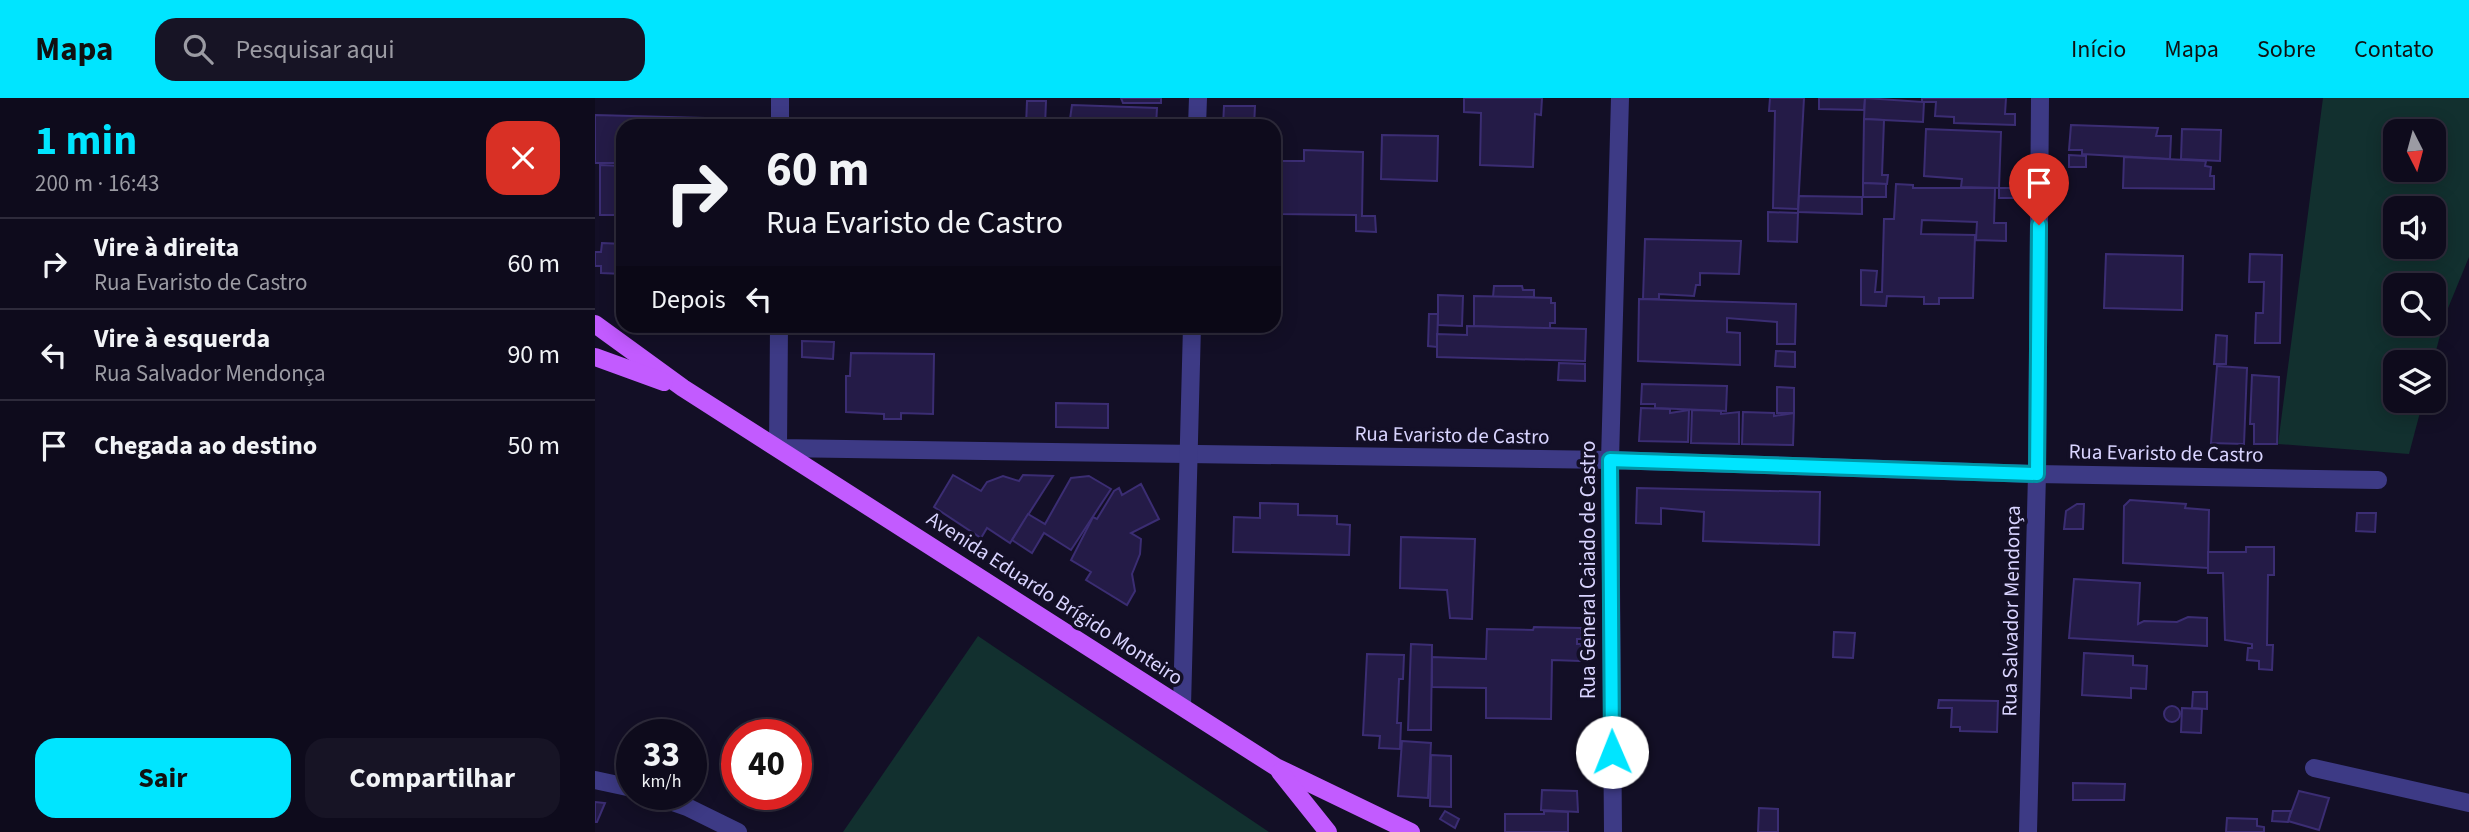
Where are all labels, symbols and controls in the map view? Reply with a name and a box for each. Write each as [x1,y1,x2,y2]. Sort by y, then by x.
search box [155,18,645,81]
text: Mapa [35,26,113,73]
icon: search [179,30,217,68]
text: Pesquisar aqui [235,31,395,68]
text: Início [2071,32,2126,67]
text: Mapa [2164,32,2219,67]
text: Sobre [2257,32,2316,67]
text: Contato [2354,32,2434,67]
text: 1 min [35,111,137,171]
north arrow [2383,119,2447,182]
map controls [2383,119,2446,413]
button: close [486,121,560,195]
text: 60 m [766,135,870,205]
icon: right [651,147,742,238]
pin [2009,153,2069,225]
icon: arrive [2020,164,2058,202]
text: 200 m · 16:43 [35,167,159,200]
button: sound [2383,196,2446,259]
text: Rua Evaristo de Castro [766,200,1063,246]
text: Vire à direita [94,229,239,266]
icon: right [35,245,73,283]
text: 60 m [507,245,560,282]
text: Rua Evaristo de Castro [94,266,308,299]
button: search [2383,273,2446,336]
icon: left [740,280,778,318]
text: Depois [651,281,726,318]
text: Vire à esquerda [94,320,270,357]
icon: left [35,336,73,374]
text: 90 m [507,336,560,373]
button: layers [2383,350,2446,413]
text: Rua Salvador Mendonça [94,357,326,390]
street label: Rua Evaristo de Castro [1354,418,1550,452]
icon: arrive [35,427,73,465]
text: Chegada ao destino [94,427,317,464]
text: 50 m [507,427,560,464]
street label: Rua Evaristo de Castro [2068,436,2264,470]
street label: Rua General Caiado de Castro [1573,441,1603,699]
street label: Avenida Eduardo Brígido Monteiro [921,504,1189,692]
street label: Rua Salvador Mendonça [1994,505,2028,717]
position arrow [1575,715,1649,789]
speed limit sign: 40 [721,719,812,810]
text: 33 [643,730,680,780]
button: Sair [35,738,291,818]
button: Compartilhar [305,738,560,818]
text: km/h [642,769,681,794]

